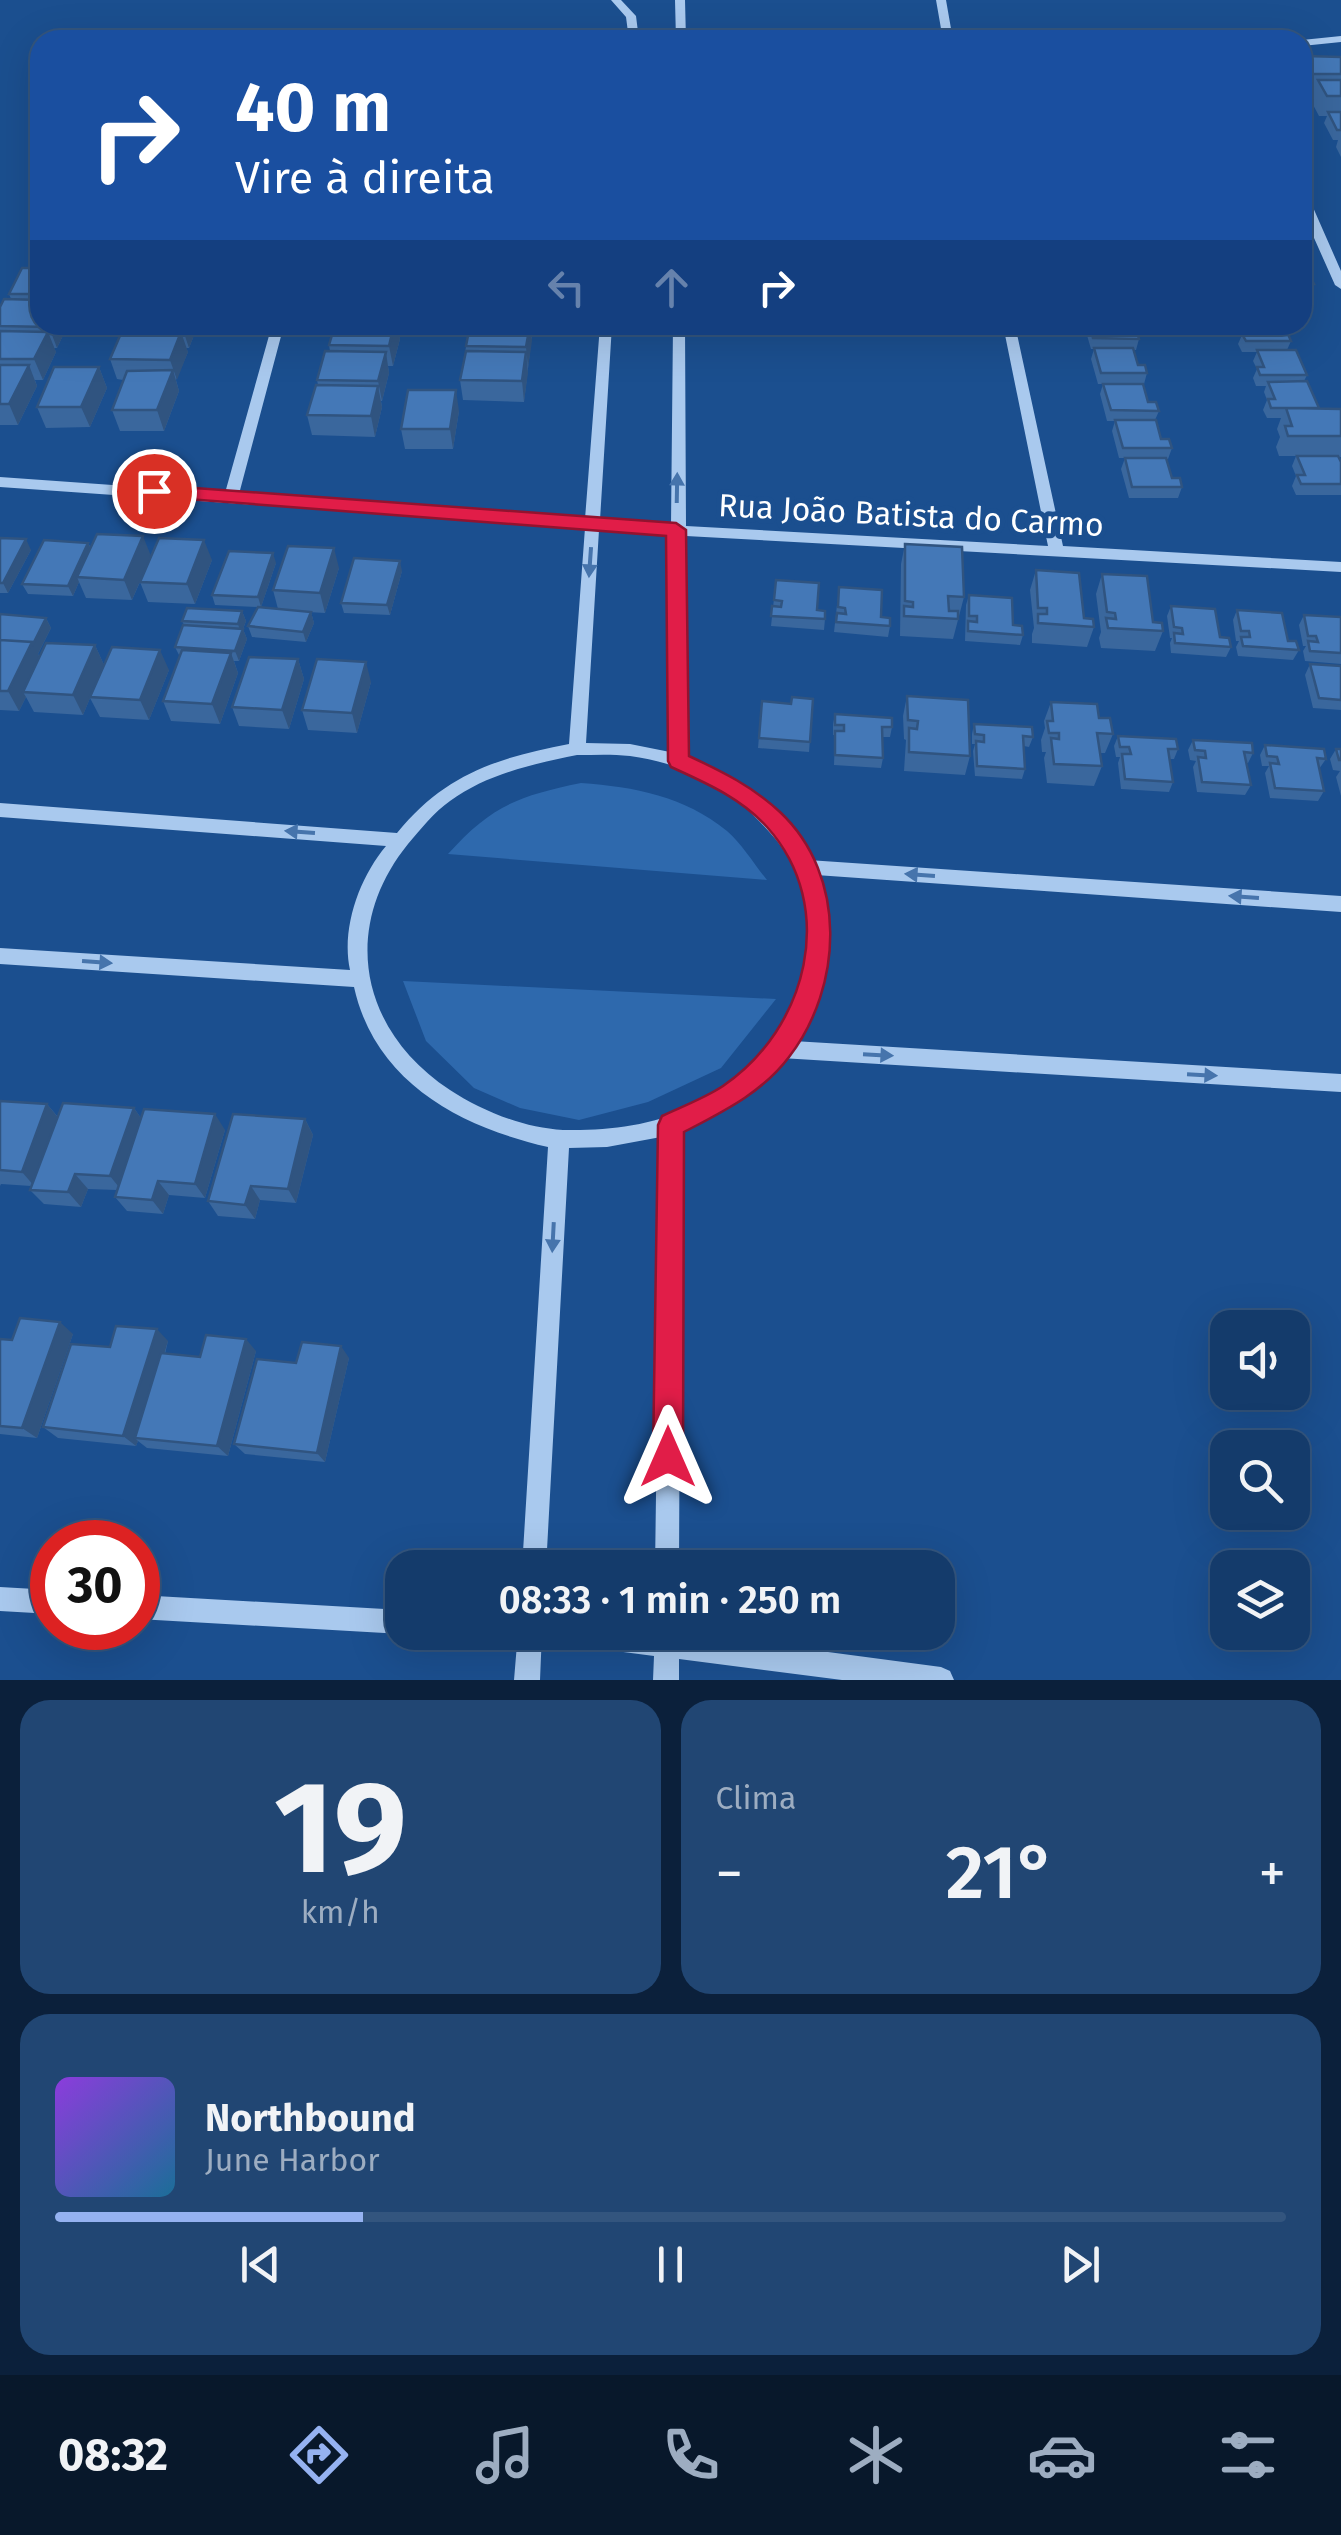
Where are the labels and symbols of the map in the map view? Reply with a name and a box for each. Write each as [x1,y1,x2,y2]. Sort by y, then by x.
pin [112,449,197,534]
one-way arrow [669,472,685,504]
street label: Rua João Batista do Carmo [717,486,1105,544]
one-way arrow [582,546,598,578]
one-way arrow [283,824,315,840]
one-way arrow [903,867,935,883]
one-way arrow [1227,889,1259,905]
one-way arrow [82,955,114,971]
one-way arrow [862,1047,894,1063]
one-way arrow [1187,1067,1219,1083]
one-way arrow [545,1221,561,1253]
position arrow [616,1405,720,1509]
speed limit sign: 30 [30,1520,160,1650]

